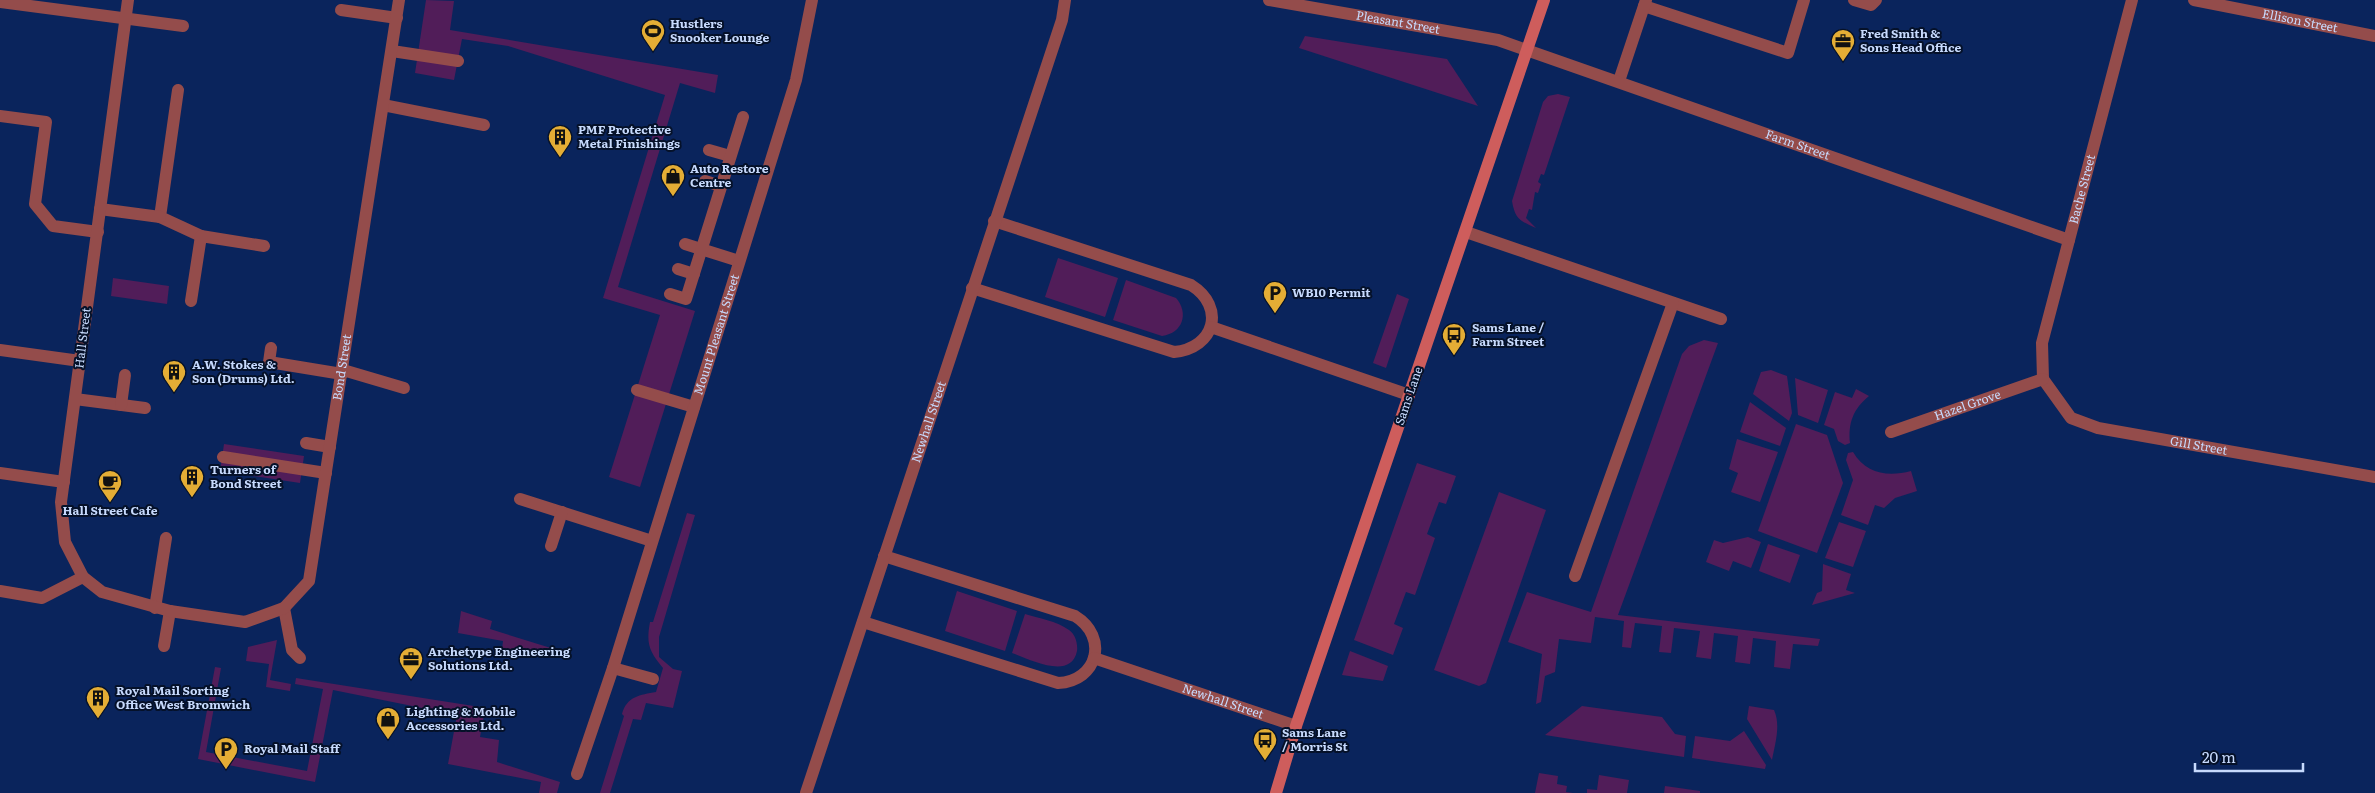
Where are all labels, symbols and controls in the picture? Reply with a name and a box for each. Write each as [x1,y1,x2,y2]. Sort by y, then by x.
street label: Ellison Street [2261,4,2340,36]
street label: Pleasant Street [1355,5,1442,38]
place label: Hustlers Snooker Lounge [670,14,770,46]
sports icon: Hustlers Snooker Lounge [640,18,666,52]
place label: Fred Smith & Sons Head Office [1860,24,1962,56]
office icon: Fred Smith & Sons Head Office [1830,28,1856,62]
place label: PMF Protective Metal Finishings [578,120,680,152]
building icon: PMF Protective Metal Finishings [547,124,573,158]
street label: Farm Street [1763,124,1833,164]
street label: Bache Street [2064,152,2099,226]
place label: Auto Restore Centre [690,159,769,191]
shop icon: Auto Restore Centre [660,163,686,197]
street label: Mount Pleasant Street [688,271,743,397]
parking icon: WB10 Permit [1262,280,1288,314]
place label: WB10 Permit [1292,283,1371,301]
street label: Hall Street [69,306,95,369]
place label: Sams Lane / Farm Street [1472,318,1545,350]
bus stop icon: Sams Lane / Farm Street [1441,322,1467,356]
street label: Bond Street [327,333,355,402]
place label: A.W. Stokes & Son (Drums) Ltd. [192,355,295,387]
building icon: A.W. Stokes & Son (Drums) Ltd. [161,359,187,393]
street label: Sams Lane [1390,364,1426,427]
street label: Newhall Street [906,378,950,465]
street label: Hazel Grove [1931,384,2003,424]
street label: Gill Street [2169,431,2229,459]
place label: Turners of Bond Street [210,460,282,492]
building icon: Turners of Bond Street [179,464,205,498]
cafe icon: Hall Street Cafe [97,469,123,503]
place label: Hall Street Cafe [62,501,158,519]
place label: Archetype Engineering Solutions Ltd. [428,642,571,674]
office icon: Archetype Engineering Solutions Ltd. [398,646,424,680]
street label: Newhall Street [1180,678,1266,723]
place label: Royal Mail Sorting Office West Bromwich [116,681,250,713]
building icon: Royal Mail Sorting Office West Bromwich [85,685,111,719]
place label: Lighting & Mobile Accessories Ltd. [406,702,516,734]
shop icon: Lighting & Mobile Accessories Ltd. [375,706,401,740]
place label: Sams Lane / Morris St [1282,723,1348,755]
bus stop icon: Sams Lane / Morris St [1252,727,1278,761]
parking icon: Royal Mail Staff [213,736,239,770]
place label: Royal Mail Staff [244,739,341,757]
scale bar [2195,740,2302,772]
text: 20 m [2202,745,2236,768]

